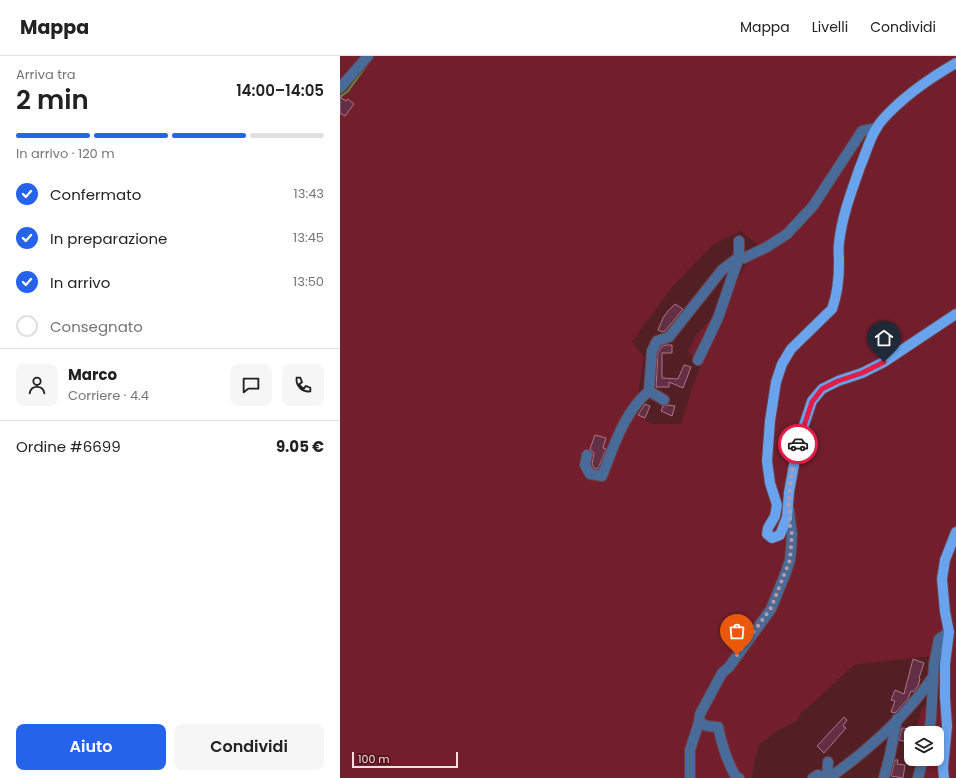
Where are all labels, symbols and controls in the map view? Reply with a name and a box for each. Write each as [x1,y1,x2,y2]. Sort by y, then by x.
text: Mappa [20,14,89,41]
text: Mappa [740,17,790,37]
text: Livelli [812,17,848,37]
text: Condividi [870,17,936,37]
text: Arriva tra [16,65,76,84]
text: 14:00–14:05 [236,80,324,101]
text: 2 min [16,82,89,118]
text: In arrivo · 120 m [16,144,115,163]
icon: check [16,183,38,205]
text: Confermato [50,184,141,205]
text: 13:43 [294,184,324,203]
icon: check [16,227,38,249]
text: In preparazione [50,228,167,249]
text: 13:45 [293,228,324,247]
icon: check [16,271,38,293]
text: In arrivo [50,272,110,293]
text: 13:50 [293,272,324,291]
text: Consegnato [50,316,143,337]
pin [867,321,901,362]
icon: home [873,327,895,349]
button: person [16,364,58,406]
text: Marco [68,364,117,385]
button: chat [230,364,272,406]
button: phone [282,364,324,406]
text: Corriere · 4.4 [68,386,149,405]
courier [778,424,818,464]
icon: car [787,433,809,455]
text: Ordine #6699 [16,436,121,457]
text: 9.05 € [276,436,324,457]
pin [720,614,754,655]
icon: bag [726,620,748,642]
button: Aiuto [16,724,166,770]
button: Condividi [174,724,324,770]
map controls [904,726,944,766]
button: layers [904,726,944,766]
scale bar [352,750,458,769]
text: 100 m [358,751,390,767]

